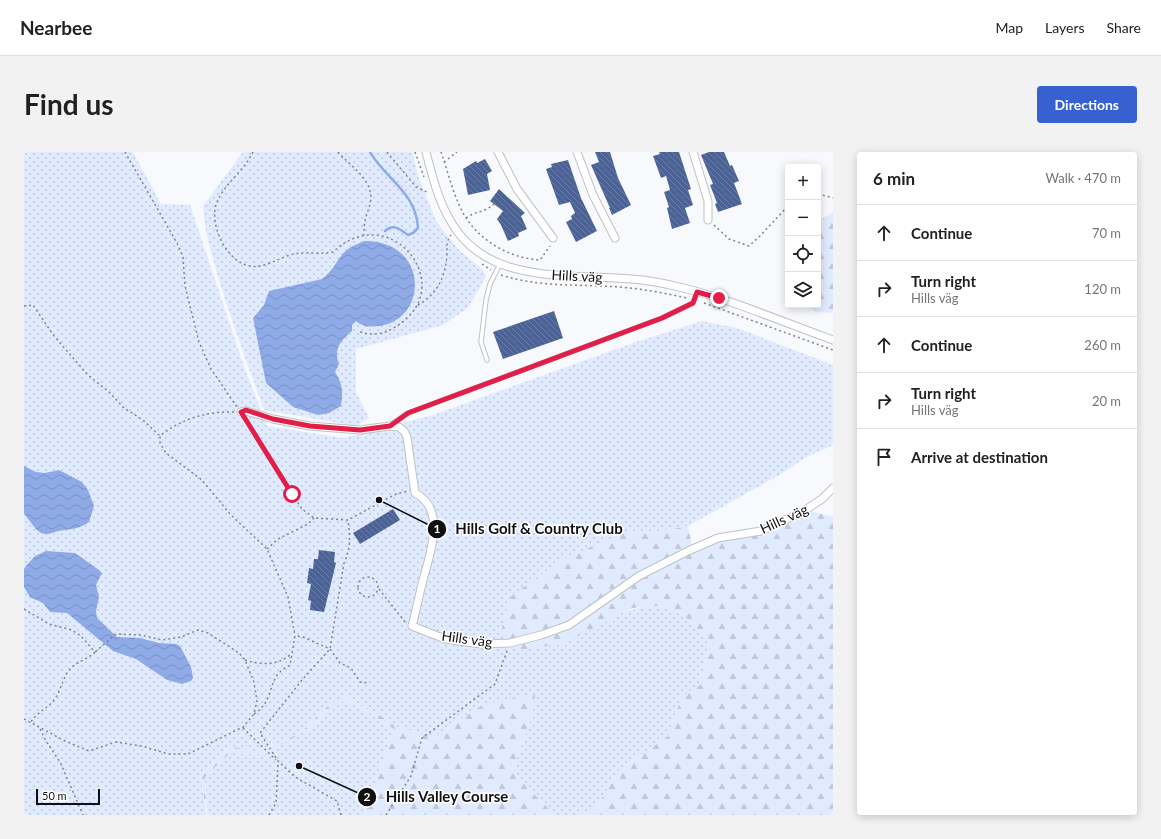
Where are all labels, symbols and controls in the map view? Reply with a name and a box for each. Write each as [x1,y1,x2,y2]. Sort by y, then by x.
text: Nearbee [20,16,92,39]
text: Map [995,19,1023,36]
text: Layers [1045,19,1085,36]
text: Share [1107,19,1141,36]
button: Directions [1037,86,1137,123]
text: Find us [24,87,114,121]
map controls [785,164,821,308]
button: + [785,164,821,200]
text: 6 min [873,168,915,189]
text: Walk · 470 m [1045,170,1121,186]
button: − [785,200,821,236]
icon: ahead [873,222,895,244]
text: Continue [911,224,972,242]
text: 70 m [1092,225,1121,241]
button: locate [785,236,821,272]
street label: Hills väg [551,266,603,285]
button: layers [785,272,821,308]
text: Turn right [911,272,976,290]
icon: right [873,278,895,300]
text: 120 m [1084,281,1121,297]
route end [710,289,728,307]
text: Hills väg [911,290,959,306]
icon: ahead [873,334,895,356]
text: Continue [911,336,972,354]
text: 260 m [1084,337,1121,353]
text: Turn right [911,384,976,402]
icon: right [873,390,895,412]
text: 20 m [1092,393,1121,409]
text: Hills väg [911,402,959,418]
icon: arrive [873,446,895,468]
text: Arrive at destination [911,448,1048,466]
route start [283,485,301,503]
street label: Hills väg [757,500,811,537]
callout: Hills Golf & Country Club [427,515,631,542]
text: Hills Golf & Country Club [455,519,623,537]
text: 1 [434,521,441,536]
street label: Hills väg [441,627,494,650]
callout: Hills Valley Course [357,784,516,811]
scale bar [36,787,100,806]
text: Hills Valley Course [386,787,508,805]
text: 50 m [42,789,67,802]
text: 2 [364,789,371,804]

